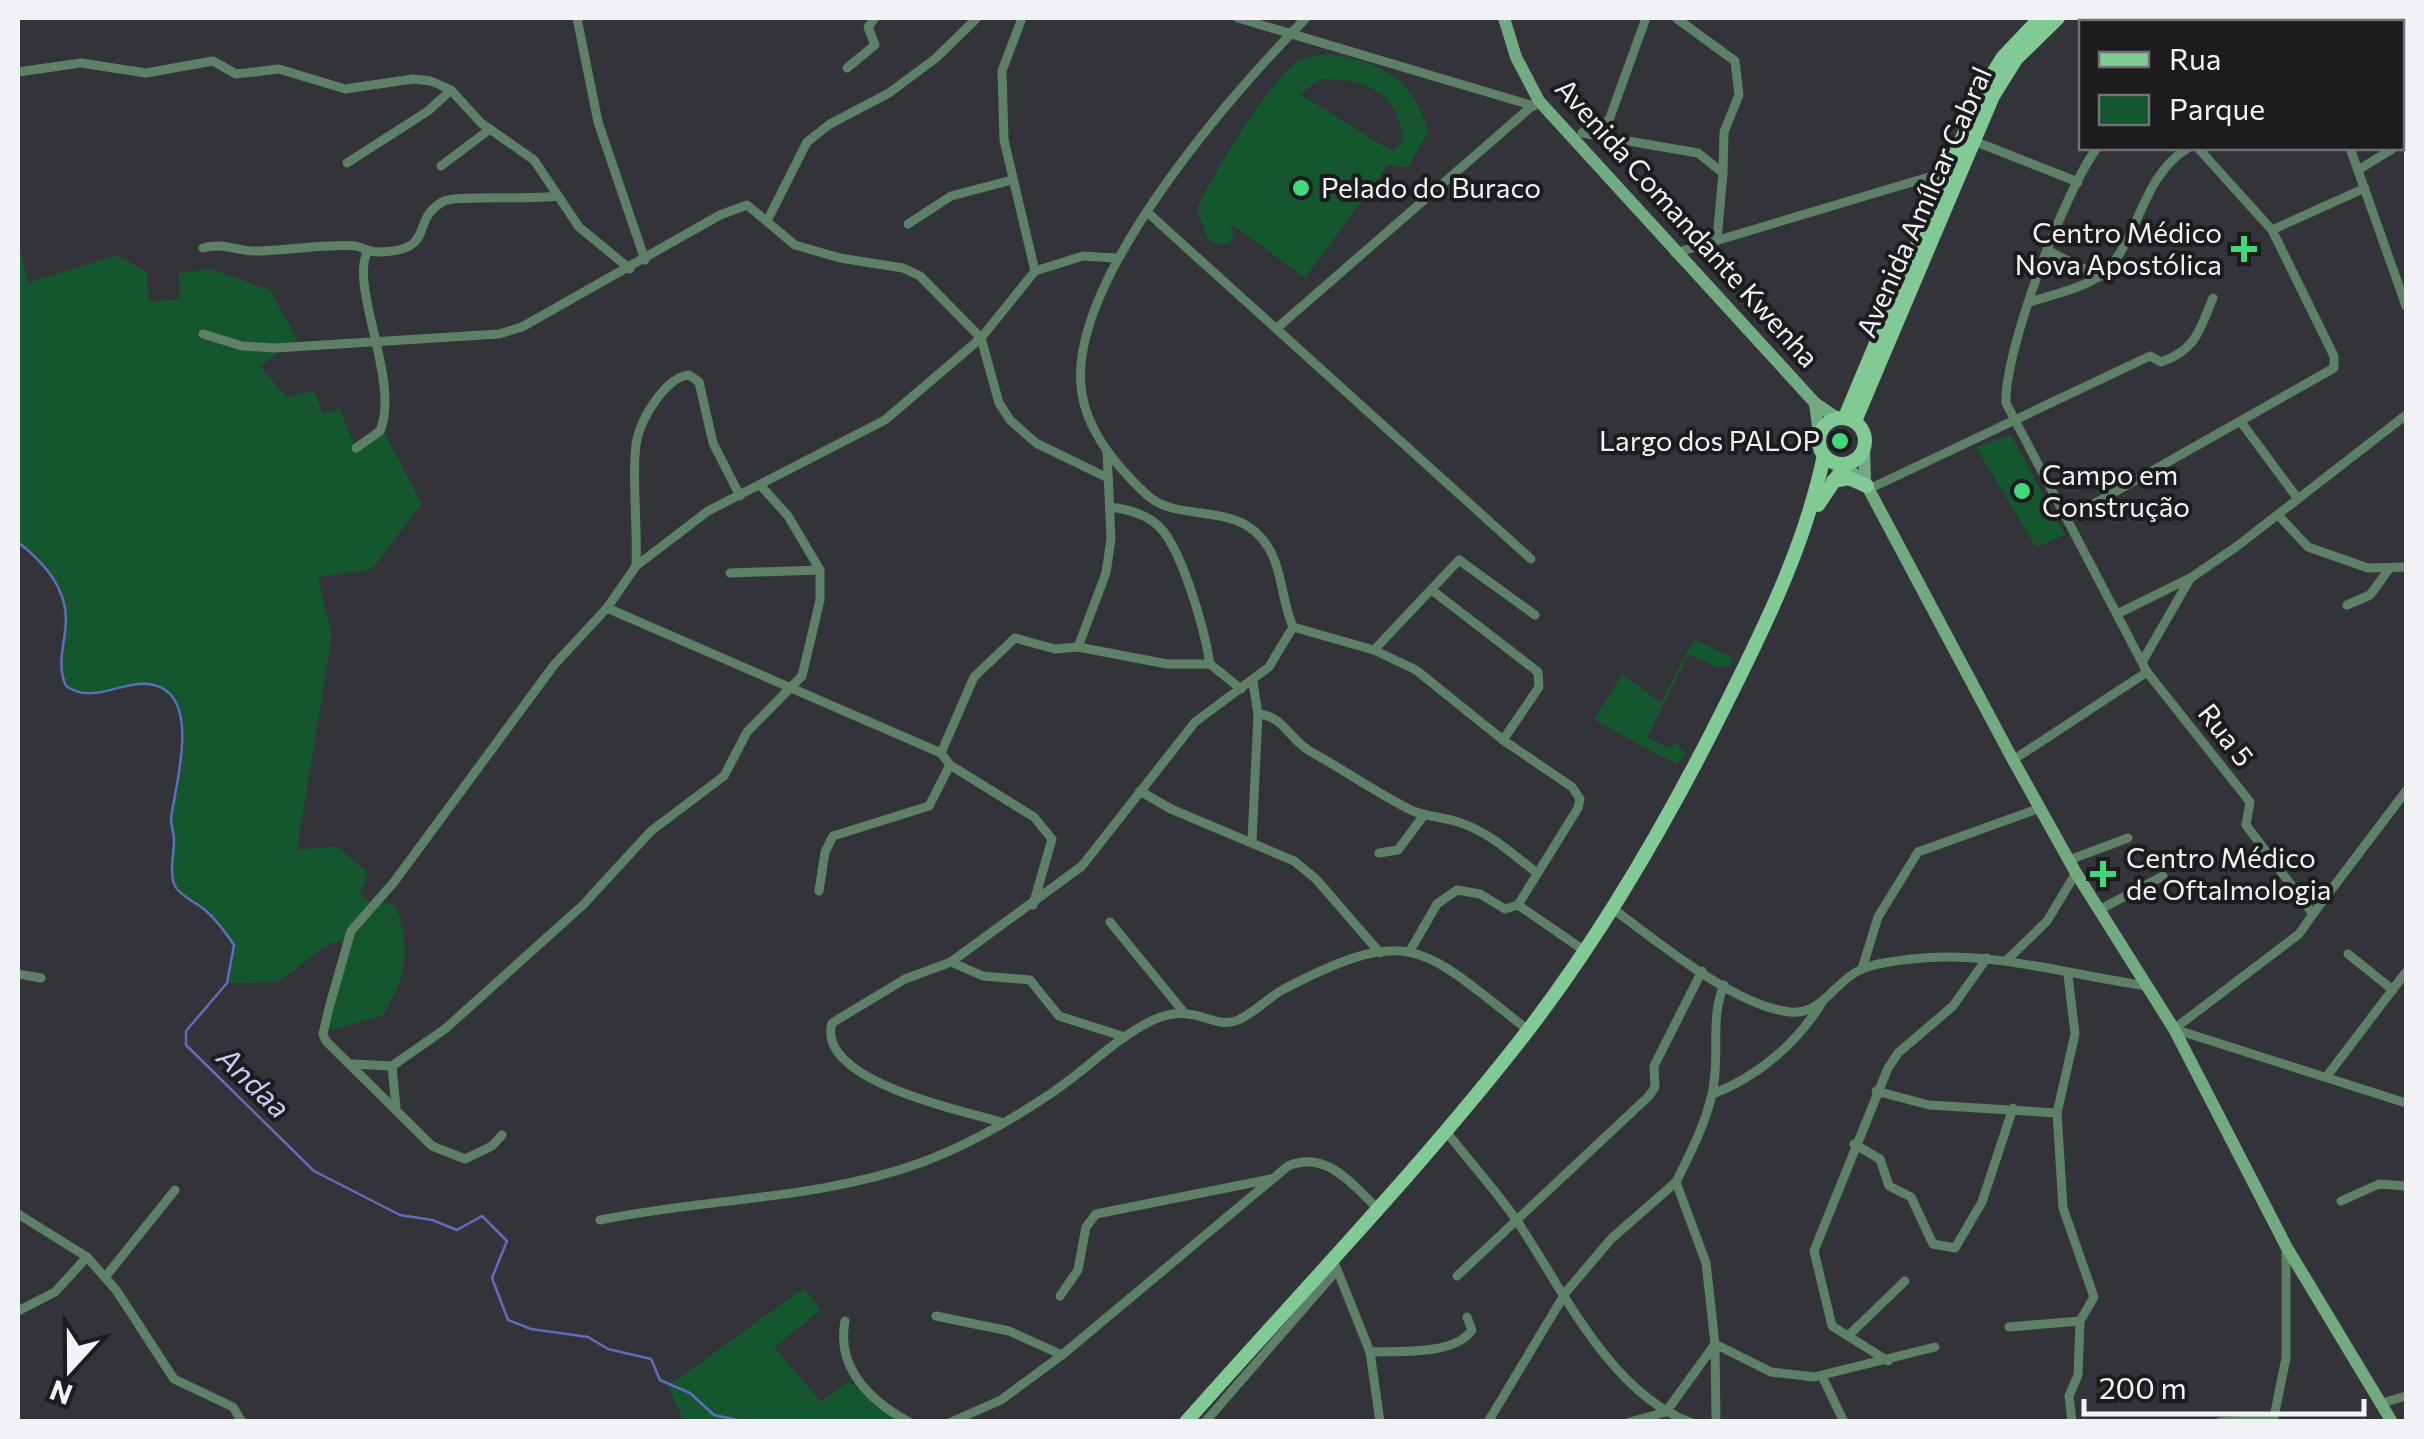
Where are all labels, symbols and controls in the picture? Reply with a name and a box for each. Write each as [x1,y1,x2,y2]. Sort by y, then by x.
legend [2079,20,2404,150]
text: Rua [2169,39,2221,76]
street label: Avenida Amílcar Cabral [1848,61,1998,342]
street label: Avenida Comandante Kwenha [1549,71,1826,374]
text: Parque [2169,89,2265,126]
place label: Pelado do Buraco [1321,170,1541,204]
marker: Pelado do Buraco [1290,177,1312,199]
place label: Centro Médico Nova Apostólica [2015,215,2222,281]
marker: Centro Médico Nova Apostólica [2231,236,2257,262]
place label: Largo dos PALOP [1599,423,1820,457]
marker: Largo dos PALOP [1829,430,1851,452]
place label: Campo em Construção [2042,457,2190,523]
marker: Campo em Construção [2011,480,2033,502]
street label: Rua 5 [2192,696,2262,773]
place label: Centro Médico de Oftalmologia [2126,840,2332,906]
marker: Centro Médico de Oftalmologia [2090,861,2116,887]
water label: Andaa [210,1037,299,1125]
north arrow [20,1319,120,1419]
scale bar [2084,1354,2364,1416]
text: 200 m [2099,1368,2187,1405]
text: N [45,1374,77,1413]

